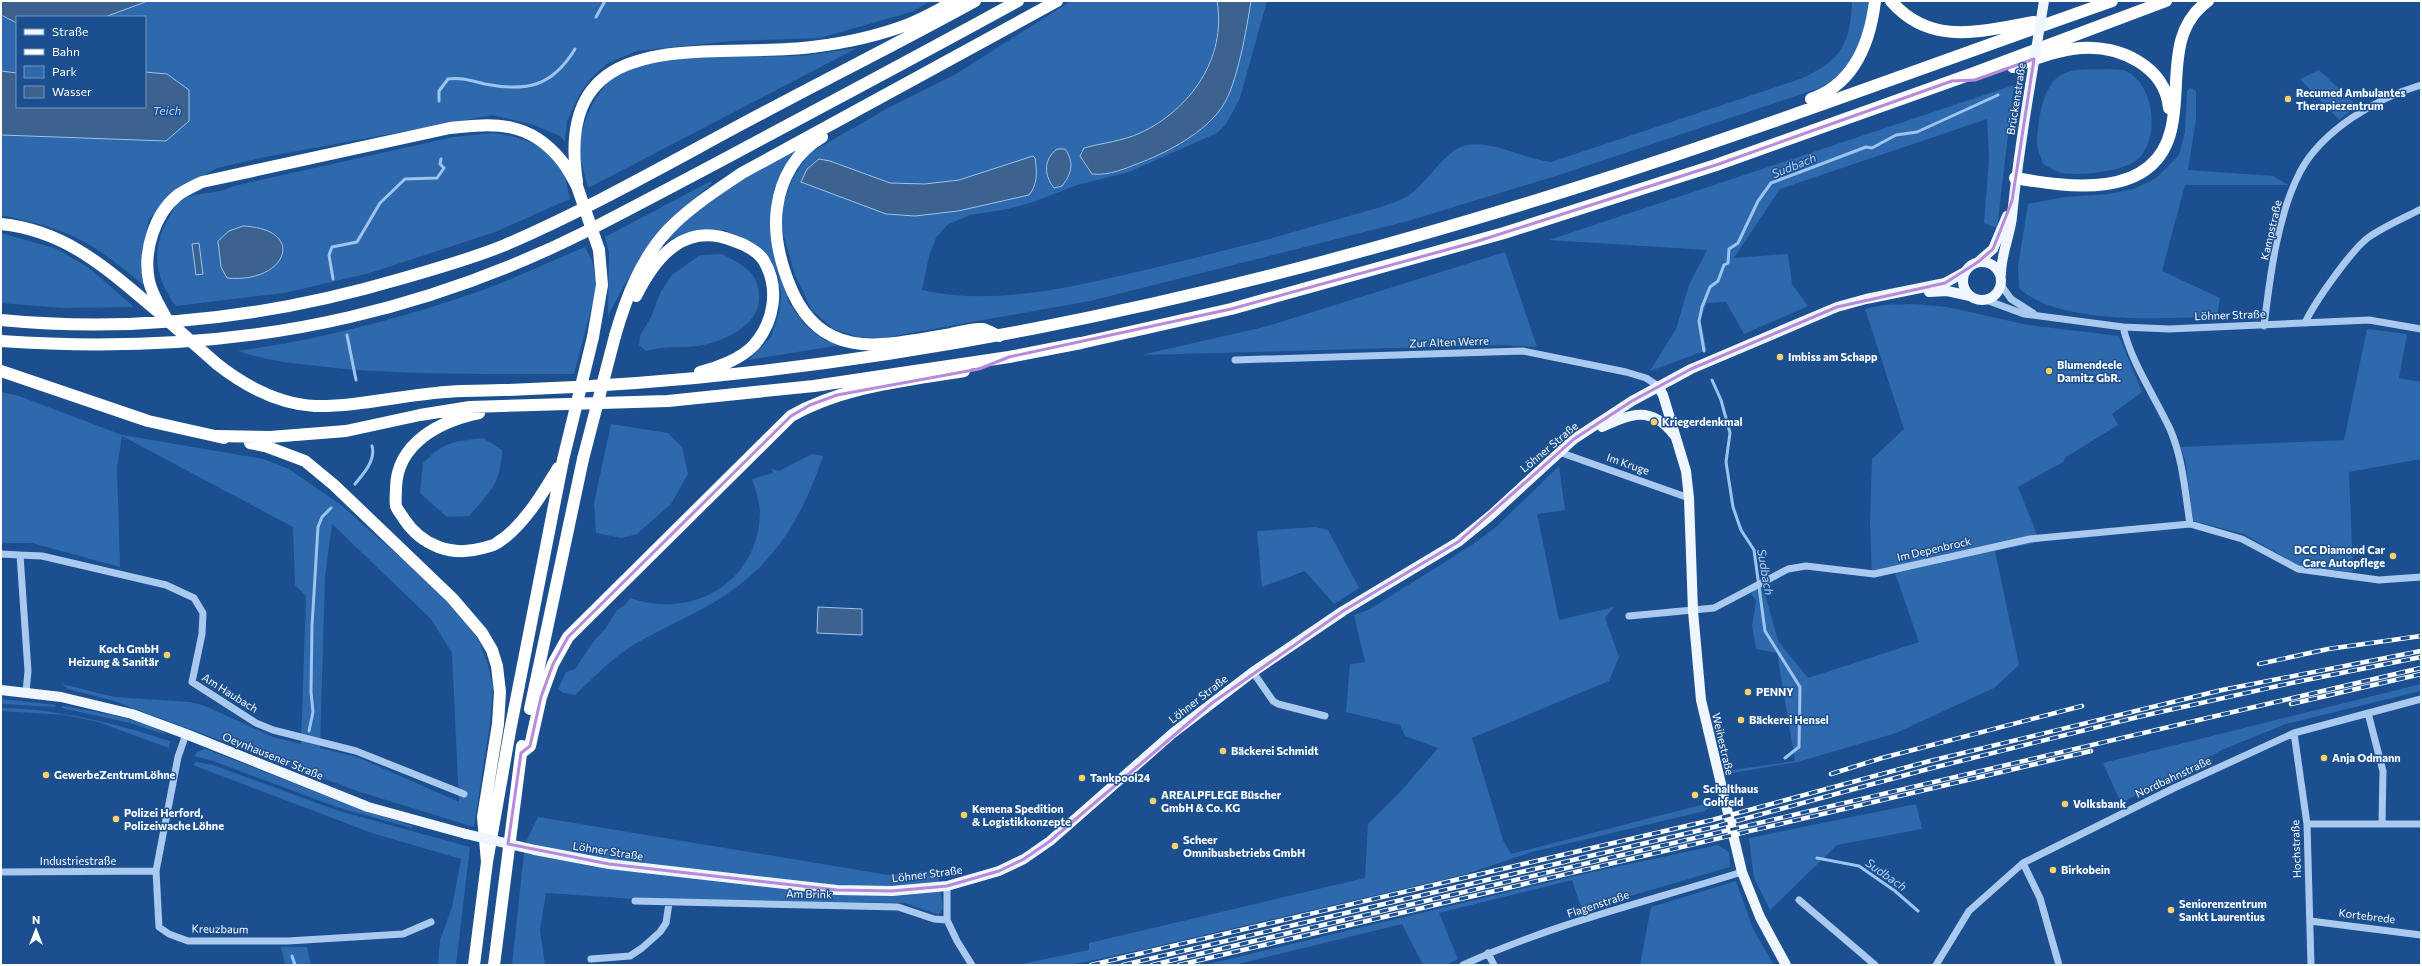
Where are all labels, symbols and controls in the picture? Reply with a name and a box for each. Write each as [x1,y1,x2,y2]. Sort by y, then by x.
legend [16,16,146,108]
text: Straße [52,24,88,38]
text: Bahn [52,44,80,58]
street label: Brückenstraße [2003,62,2028,136]
text: Park [52,64,78,78]
text: Wasser [52,84,92,98]
place label: Recumed Ambulantes Therapiezentrum [2296,86,2406,112]
marker: Recumed Ambulantes Therapiezentrum [2283,94,2293,104]
water label: Teich [153,103,182,117]
water label: Sudbach [1769,150,1818,180]
street label: Kampstraße [2257,198,2284,261]
street label: Löhner Straße [2194,307,2266,322]
street label: Zur Alten Werre [1409,334,1489,349]
place label: Imbiss am Schapp [1788,350,1878,363]
marker: Imbiss am Schapp [1775,352,1785,362]
place label: Blumendeele Damitz GbR. [2057,358,2122,384]
marker: Blumendeele Damitz GbR. [2044,366,2054,376]
place label: Kriegerdenkmal [1662,415,1743,428]
marker: Kriegerdenkmal [1649,417,1659,427]
street label: Löhner Straße [1517,419,1580,474]
street label: Im Kruge [1605,450,1651,477]
street label: Im Depenbrock [1895,534,1972,563]
place label: DCC Diamond Car Care Autopflege [2294,543,2385,569]
water label: Sudbach [1755,548,1777,596]
marker: DCC Diamond Car Care Autopflege [2388,551,2398,561]
place label: Koch GmbH Heizung & Sanitär [68,642,159,668]
marker: Koch GmbH Heizung & Sanitär [162,650,172,660]
street label: Am Haubach [200,670,261,715]
street label: Löhner Straße [1166,671,1230,726]
place label: PENNY [1756,685,1794,698]
marker: PENNY [1743,687,1753,697]
street label: Weihestraße [1710,712,1737,776]
place label: Bäckerei Hensel [1749,713,1829,726]
marker: Bäckerei Hensel [1736,715,1746,725]
street label: Oeynhausener Straße [221,729,326,782]
place label: Bäckerei Schmidt [1231,744,1319,757]
marker: Bäckerei Schmidt [1218,746,1228,756]
place label: Anja Odmann [2332,751,2401,764]
street label: Nordbahnstraße [2133,753,2213,800]
marker: Anja Odmann [2319,753,2329,763]
place label: GewerbeZentrumLöhne [54,768,176,781]
marker: GewerbeZentrumLöhne [41,770,51,780]
place label: Tankpool24 [1090,771,1151,784]
marker: Tankpool24 [1077,773,1087,783]
place label: Schalthaus Gohfeld [1703,782,1758,808]
place label: AREALPFLEGE Büscher GmbH & Co. KG [1161,788,1282,814]
marker: Schalthaus Gohfeld [1690,790,1700,800]
marker: AREALPFLEGE Büscher GmbH & Co. KG [1148,796,1158,806]
place label: Volksbank [2073,797,2127,810]
marker: Volksbank [2060,799,2070,809]
place label: Kemena Spedition & Logistikkonzepte [972,802,1071,828]
place label: Polizei Herford, Polizeiwache Löhne [124,806,224,832]
marker: Kemena Spedition & Logistikkonzepte [959,810,969,820]
marker: Polizei Herford, Polizeiwache Löhne [111,814,121,824]
street label: Hochstraße [2288,819,2303,879]
place label: Scheer Omnibusbetriebs GmbH [1183,833,1305,859]
street label: Löhner Straße [572,839,644,863]
marker: Scheer Omnibusbetriebs GmbH [1170,841,1180,851]
street label: Industriestraße [40,854,116,867]
water label: Sudbach [1863,855,1910,893]
street label: Löhner Straße [891,863,963,884]
place label: Birkobein [2061,863,2110,876]
marker: Birkobein [2048,865,2058,875]
street label: Am Brink [786,887,832,900]
street label: Flagenstraße [1565,887,1631,920]
place label: Seniorenzentrum Sankt Laurentius [2179,897,2267,923]
marker: Seniorenzentrum Sankt Laurentius [2166,905,2176,915]
street label: Kortebrede [2338,906,2396,925]
north arrow [16,910,56,950]
text: N [32,913,40,926]
street label: Kreuzbaum [191,922,249,935]

